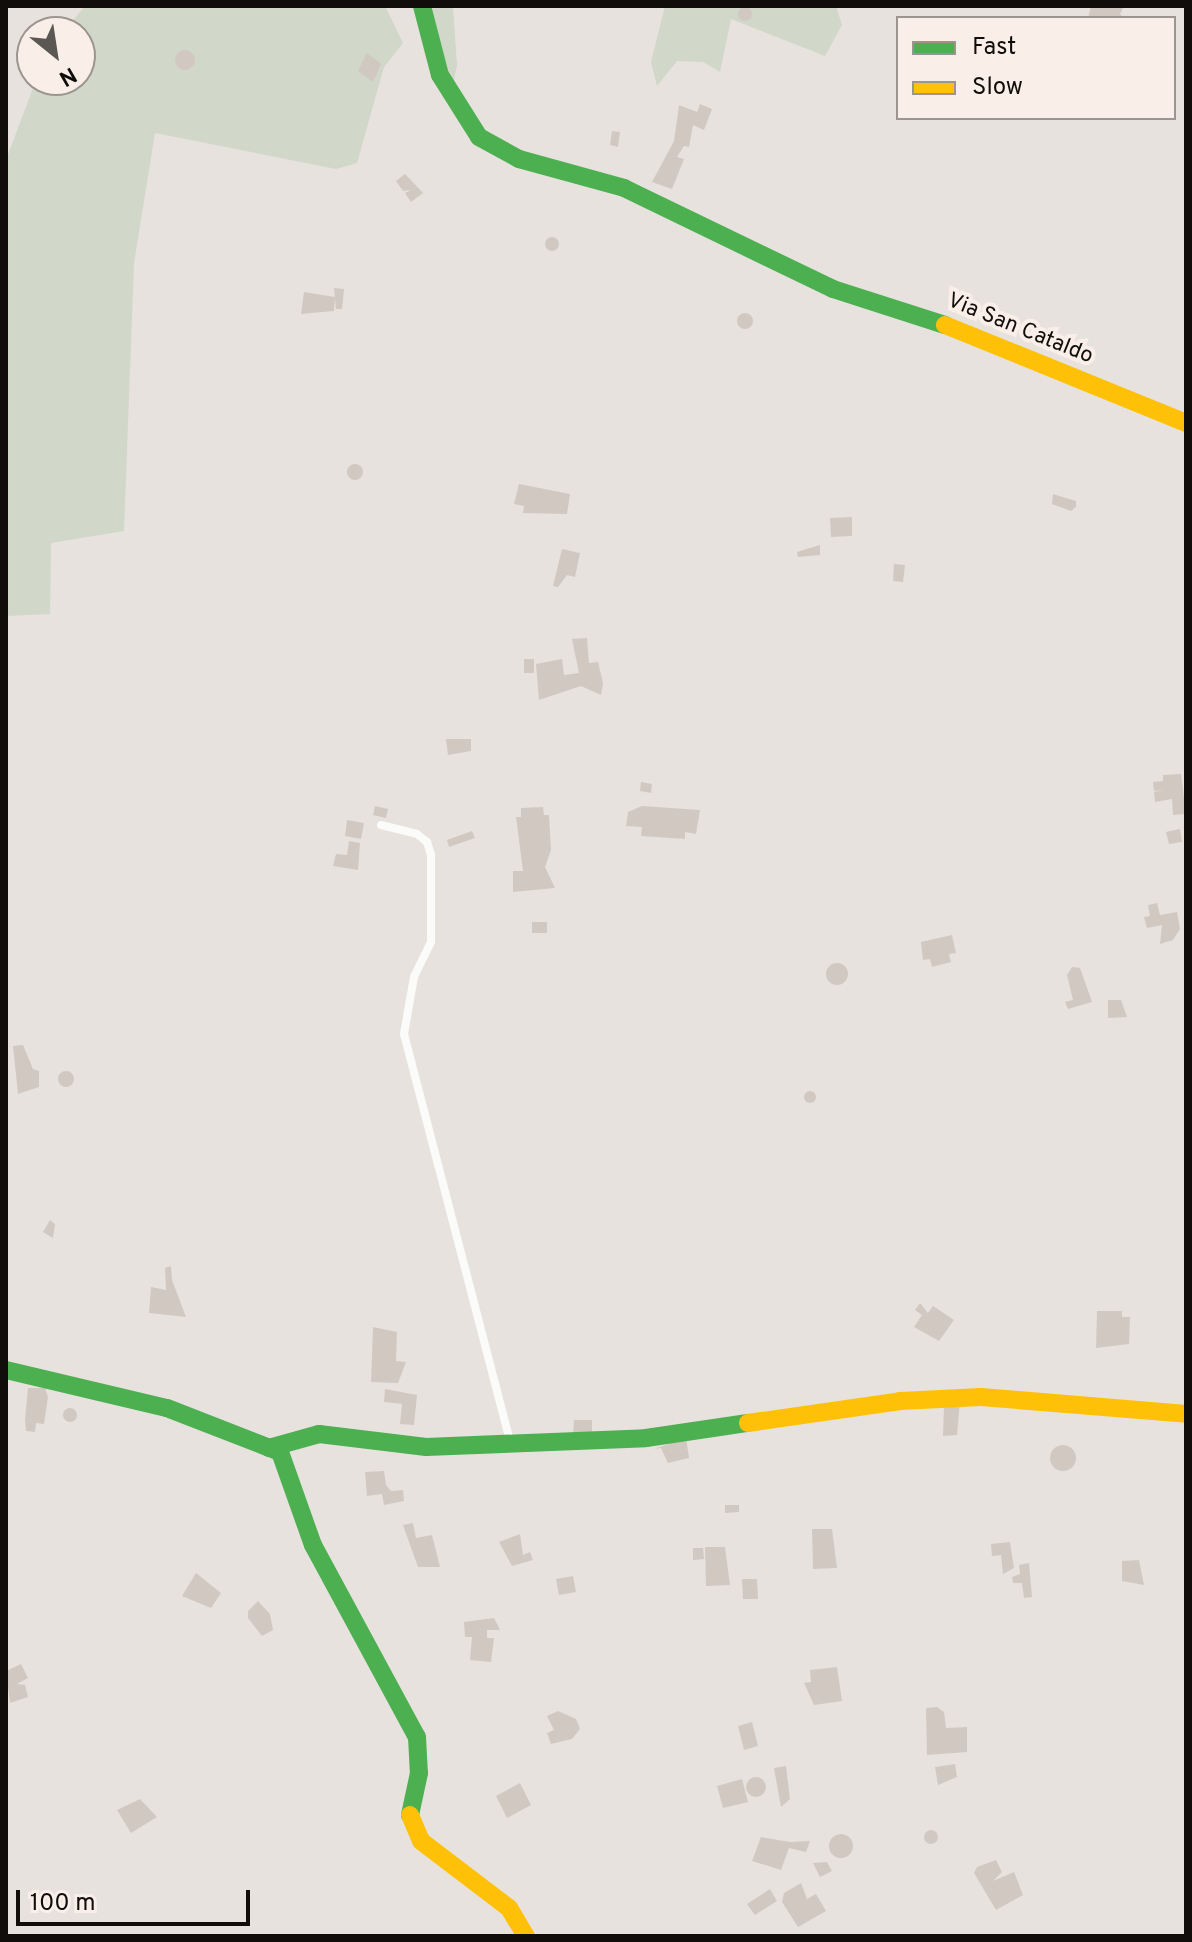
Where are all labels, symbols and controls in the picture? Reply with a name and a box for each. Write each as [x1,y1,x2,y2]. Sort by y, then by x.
north arrow [16,16,96,96]
legend [896,16,1176,120]
text: Fast [972,33,1016,63]
text: N [54,60,81,91]
text: Slow [972,73,1023,103]
street label: Via San Cataldo [943,288,1097,370]
scale bar [20,1874,254,1924]
text: 100 m [30,1889,96,1919]

